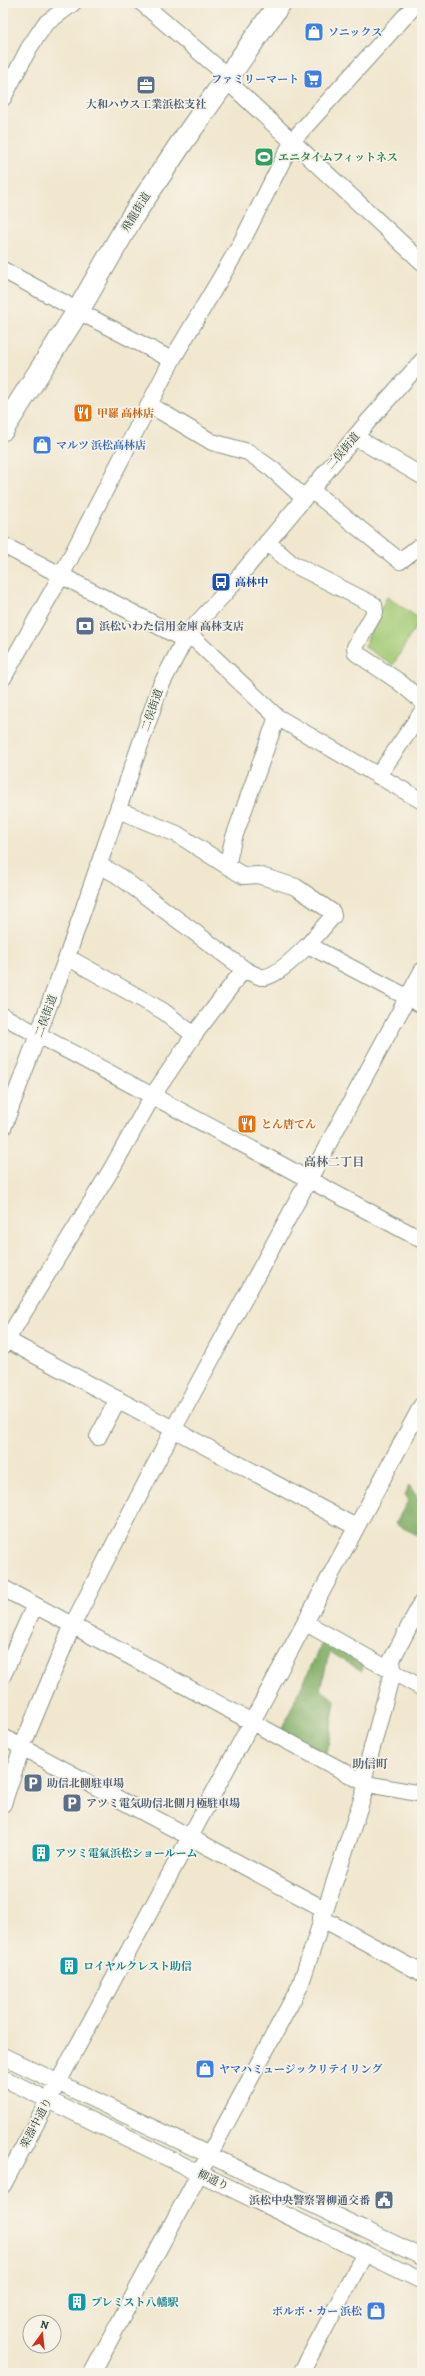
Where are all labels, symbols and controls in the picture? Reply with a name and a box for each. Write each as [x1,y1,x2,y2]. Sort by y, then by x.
shop icon: ソニックス [303,21,325,43]
place label: ソニックス [328,25,382,40]
supermarket icon: ファミリーマート [302,68,324,90]
place label: ファミリーマート [211,72,299,87]
office icon: 大和ハウス工業浜松支社 [135,74,157,96]
place label: 大和ハウス工業浜松支社 [86,97,206,112]
sports icon: エニタイムフィットネス [253,146,275,168]
place label: エニタイムフィットネス [278,150,398,165]
street label: 飛龍街道 [118,189,154,235]
restaurant icon: 甲羅 高林店 [72,402,94,424]
place label: 甲羅 高林店 [97,406,154,421]
street label: 二俣街道 [323,429,363,473]
shop icon: マルツ 浜松高林店 [31,434,53,456]
place label: マルツ 浜松高林店 [56,438,146,453]
bus stop icon: 高林中 [210,571,232,593]
place label: 高林中 [235,575,268,590]
bank icon: 浜松いわた信用金庫 高林支店 [74,615,96,637]
place label: 浜松いわた信用金庫 高林支店 [99,619,244,634]
street label: 二俣街道 [138,687,166,733]
street label: 二俣街道 [31,993,61,1039]
restaurant icon: とん唐てん [236,1113,258,1135]
place label: とん唐てん [261,1117,316,1132]
district label: 高林二丁目 [304,1154,364,1170]
district label: 助信町 [352,1756,388,1772]
parking icon: 助信北側駐車場 [22,1772,44,1794]
place label: 助信北側駐車場 [46,1776,124,1791]
parking icon: アツミ電気助信北側月極駐車場 [61,1792,83,1814]
place label: アツミ電気助信北側月極駐車場 [86,1796,240,1811]
building icon: アツミ電氣浜松ショールーム [30,1842,52,1864]
place label: アツミ電氣浜松ショールーム [55,1846,198,1861]
building icon: ロイヤルクレスト助信 [58,1955,80,1977]
place label: ロイヤルクレスト助信 [83,1959,192,1974]
shop icon: ヤマハミュージックリテイリング [194,2058,216,2080]
place label: ヤマハミュージックリテイリング [219,2062,382,2077]
street label: 楽器中通り [16,2095,56,2151]
street label: 柳通り [195,2166,231,2194]
public building icon: 浜松中央警察署柳通交番 [373,2189,395,2211]
place label: 浜松中央警察署柳通交番 [249,2193,371,2208]
building icon: プレミスト八幡駅 [66,2291,88,2313]
place label: プレミスト八幡駅 [91,2295,179,2310]
shop icon: ボルボ・カー 浜松 [365,2300,387,2322]
place label: ボルボ・カー 浜松 [272,2304,362,2319]
north arrow [22,2314,62,2354]
text: N [39,2317,50,2333]

